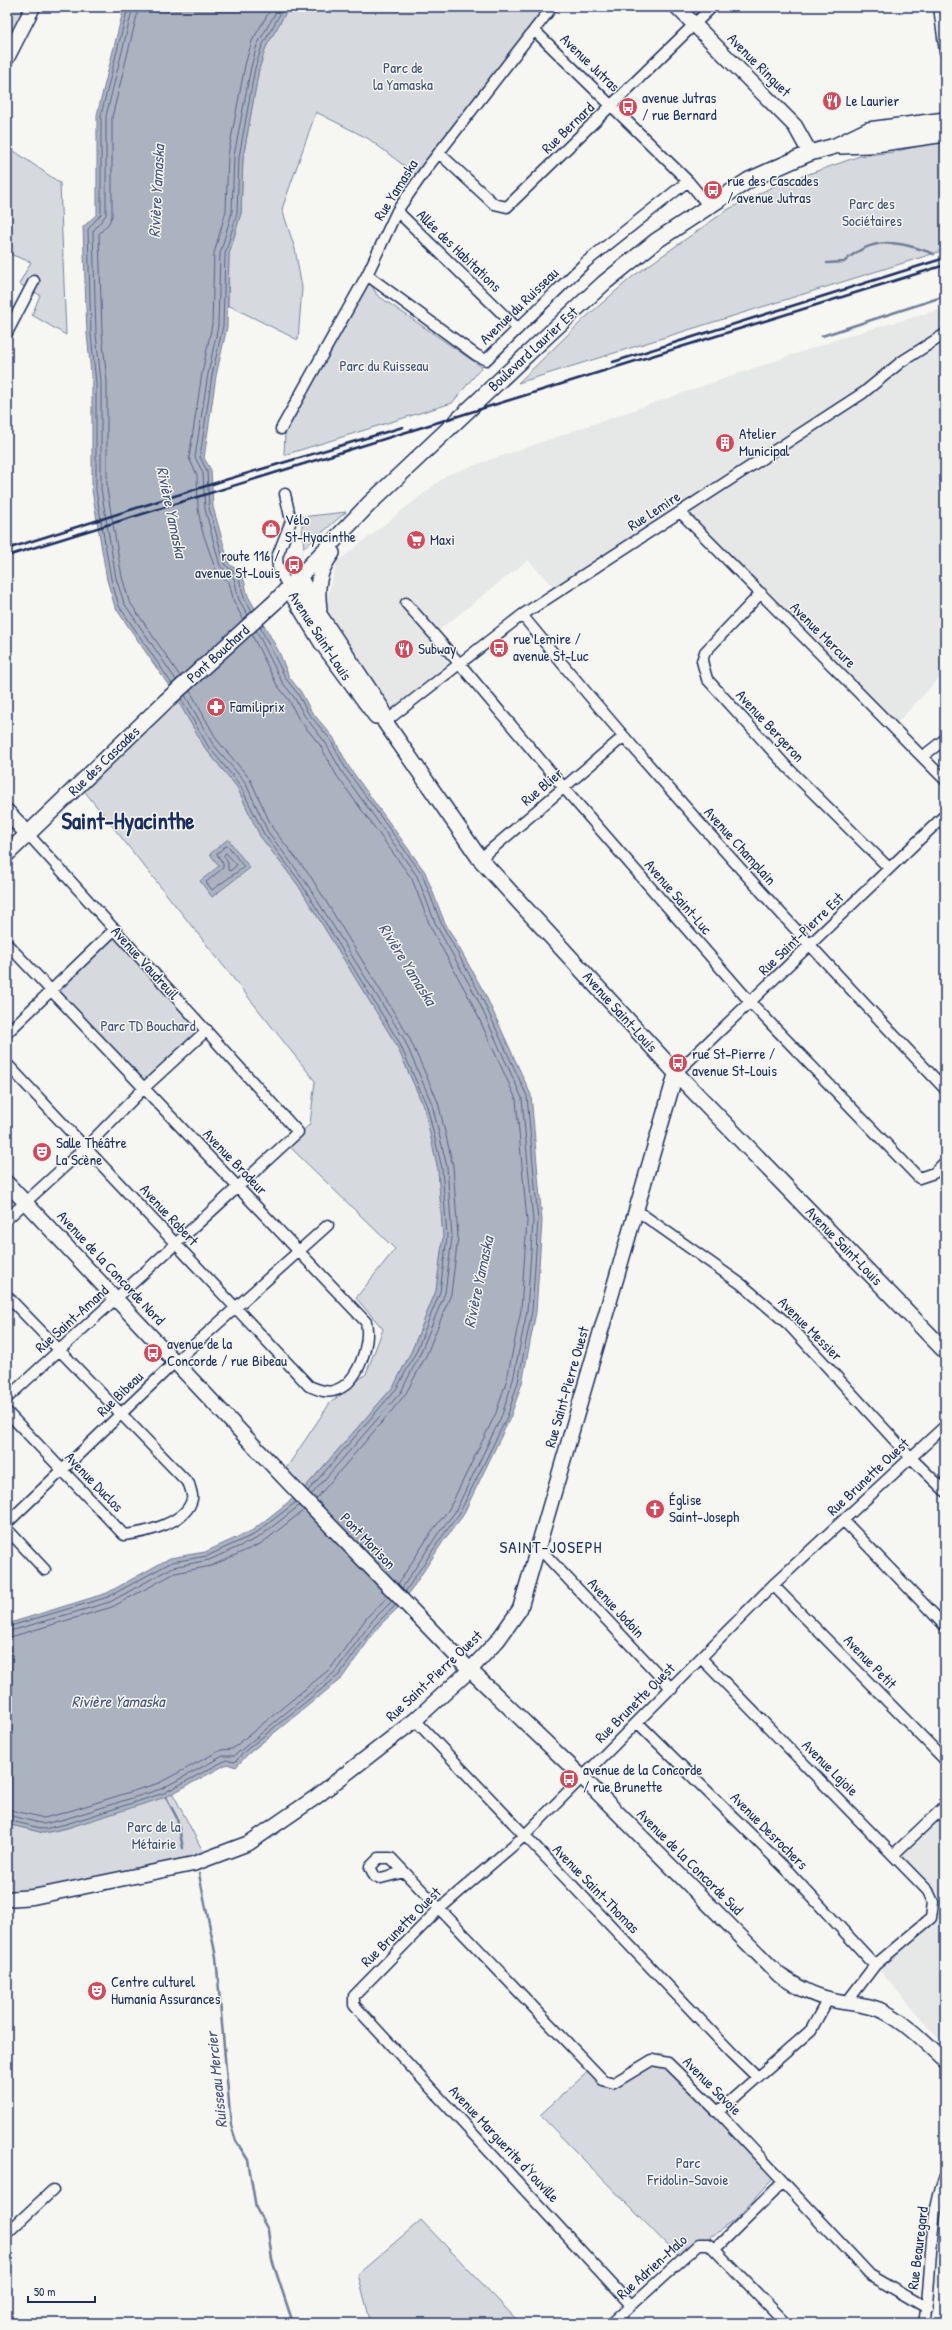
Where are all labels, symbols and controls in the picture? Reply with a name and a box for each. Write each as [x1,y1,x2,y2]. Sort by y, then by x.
street label: Avenue Ringuet [723,28,796,102]
street label: Avenue Jutras [556,29,625,97]
park label: Parc de la Yamaska [373,57,433,95]
place label: avenue Jutras / rue Bernard [642,87,717,125]
restaurant icon: Le Laurier [821,90,843,112]
place label: Le Laurier [846,90,900,111]
bus stop icon: avenue Jutras / rue Bernard [617,96,639,118]
street label: Rue Bernard [537,97,599,158]
water label: Rivière Yamaska [143,142,170,238]
street label: Rue Yamaska [368,155,423,224]
place label: rue des Cascades / avenue Jutras [727,170,819,208]
bus stop icon: rue des Cascades / avenue Jutras [702,179,724,201]
park label: Parc des Sociétaires [842,193,902,231]
street label: Allée des Habitations [412,205,507,297]
street label: Avenue du Ruisseau [475,263,563,349]
street label: Boulevard Laurier Est [483,301,583,396]
park label: Parc du Ruisseau [339,355,429,376]
place label: Atelier Municipal [739,423,790,461]
building icon: Atelier Municipal [714,432,736,454]
water label: Rivière Yamaska [152,464,193,561]
street label: Rue Lemire [623,486,684,535]
place label: Vélo St-Hyacinthe [285,509,356,547]
shop icon: Vélo St-Hyacinthe [260,518,282,540]
supermarket icon: Maxi [405,529,427,551]
place label: Maxi [430,529,455,550]
place label: route 116 / avenue St-Louis [195,545,280,583]
bus stop icon: route 116 / avenue St-Louis [283,554,305,576]
street label: Avenue Saint-Louis [284,587,357,685]
street label: Avenue Mercure [786,597,861,672]
street label: Pont Bouchard [182,620,254,688]
place label: rue Lemire / avenue St-Luc [513,628,589,666]
bus stop icon: rue Lemire / avenue St-Luc [488,637,510,659]
restaurant icon: Subway [393,638,415,660]
place label: Subway [418,638,456,659]
street label: Avenue Bergeron [731,685,810,767]
pharmacy icon: Familiprix [205,696,227,718]
place label: Familiprix [229,696,285,717]
street label: Rue des Cascades [63,721,144,800]
street label: Rue Blier [516,763,567,810]
street label: Avenue Champlain [700,802,781,889]
district label: Saint-Hyacinthe [61,805,195,837]
street label: Avenue Saint-Luc [640,855,717,939]
street label: Rue Saint-Pierre Est [753,887,849,980]
water label: Rivière Yamaska [374,919,443,1011]
street label: Avenue Vaudreuil [107,921,184,1004]
street label: Avenue Saint-Louis [578,967,663,1057]
park label: Parc TD Bouchard [100,1015,196,1036]
place label: rue St-Pierre / avenue St-Louis [692,1043,777,1081]
bus stop icon: rue St-Pierre / avenue St-Louis [667,1052,689,1074]
street label: Avenue Brodeur [198,1124,272,1200]
place label: Salle Théâtre La Scène [56,1132,127,1170]
theatre icon: Salle Théâtre La Scène [31,1141,53,1163]
street label: Avenue Robert [135,1179,204,1251]
street label: Avenue Saint-Louis [801,1202,888,1290]
street label: Avenue de la Concorde Nord [53,1206,170,1330]
water label: Rivière Yamaska [458,1233,499,1330]
street label: Rue Saint-Amand [30,1280,113,1357]
street label: Avenue Messier [774,1292,847,1366]
street label: Rue Saint-Pierre Ouest [539,1323,594,1450]
place label: avenue de la Concorde / rue Bibeau [167,1333,287,1371]
bus stop icon: avenue de la Concorde / rue Bibeau [142,1342,164,1364]
street label: Rue Bibeau [92,1366,148,1421]
street label: Rue Brunette Ouest [822,1432,914,1520]
street label: Avenue Duclos [60,1447,129,1517]
place label: Église Saint-Joseph [669,1489,739,1527]
church icon: Église Saint-Joseph [644,1498,666,1520]
street label: Pont Morison [336,1508,401,1574]
district label: SAINT-JOSEPH [499,1535,603,1558]
street label: Avenue Jodoin [583,1573,650,1642]
street label: Rue Saint-Pierre Ouest [381,1625,487,1726]
street label: Avenue Petit [839,1630,902,1694]
street label: Rue Brunette Ouest [590,1657,680,1747]
water label: Rivière Yamaska [72,1690,166,1712]
street label: Avenue Lajoie [798,1735,863,1800]
place label: avenue de la Concorde / rue Brunette [583,1759,702,1797]
bus stop icon: avenue de la Concorde / rue Brunette [558,1768,580,1790]
street label: Avenue Desrochers [726,1787,813,1874]
street label: Avenue de la Concorde Sud [632,1804,748,1920]
park label: Parc de la Métairie [127,1816,181,1854]
street label: Avenue Saint-Thomas [548,1839,645,1938]
street label: Rue Brunette Ouest [356,1881,446,1971]
place label: Centre culturel Humania Assurances [111,1971,221,2009]
theatre icon: Centre culturel Humania Assurances [86,1980,108,2002]
water label: Ruisseau Mercier [200,2029,232,2129]
street label: Avenue Savoie [678,2051,747,2120]
street label: Avenue Marguerite d'Youville [444,2080,564,2207]
park label: Parc Fridolin-Savoie [647,2152,729,2190]
street label: Rue Beauregard [902,2205,933,2291]
street label: Rue Adrien-Malo [612,2229,691,2304]
scale bar [28,2278,95,2304]
text: 50 m [34,2283,55,2300]

